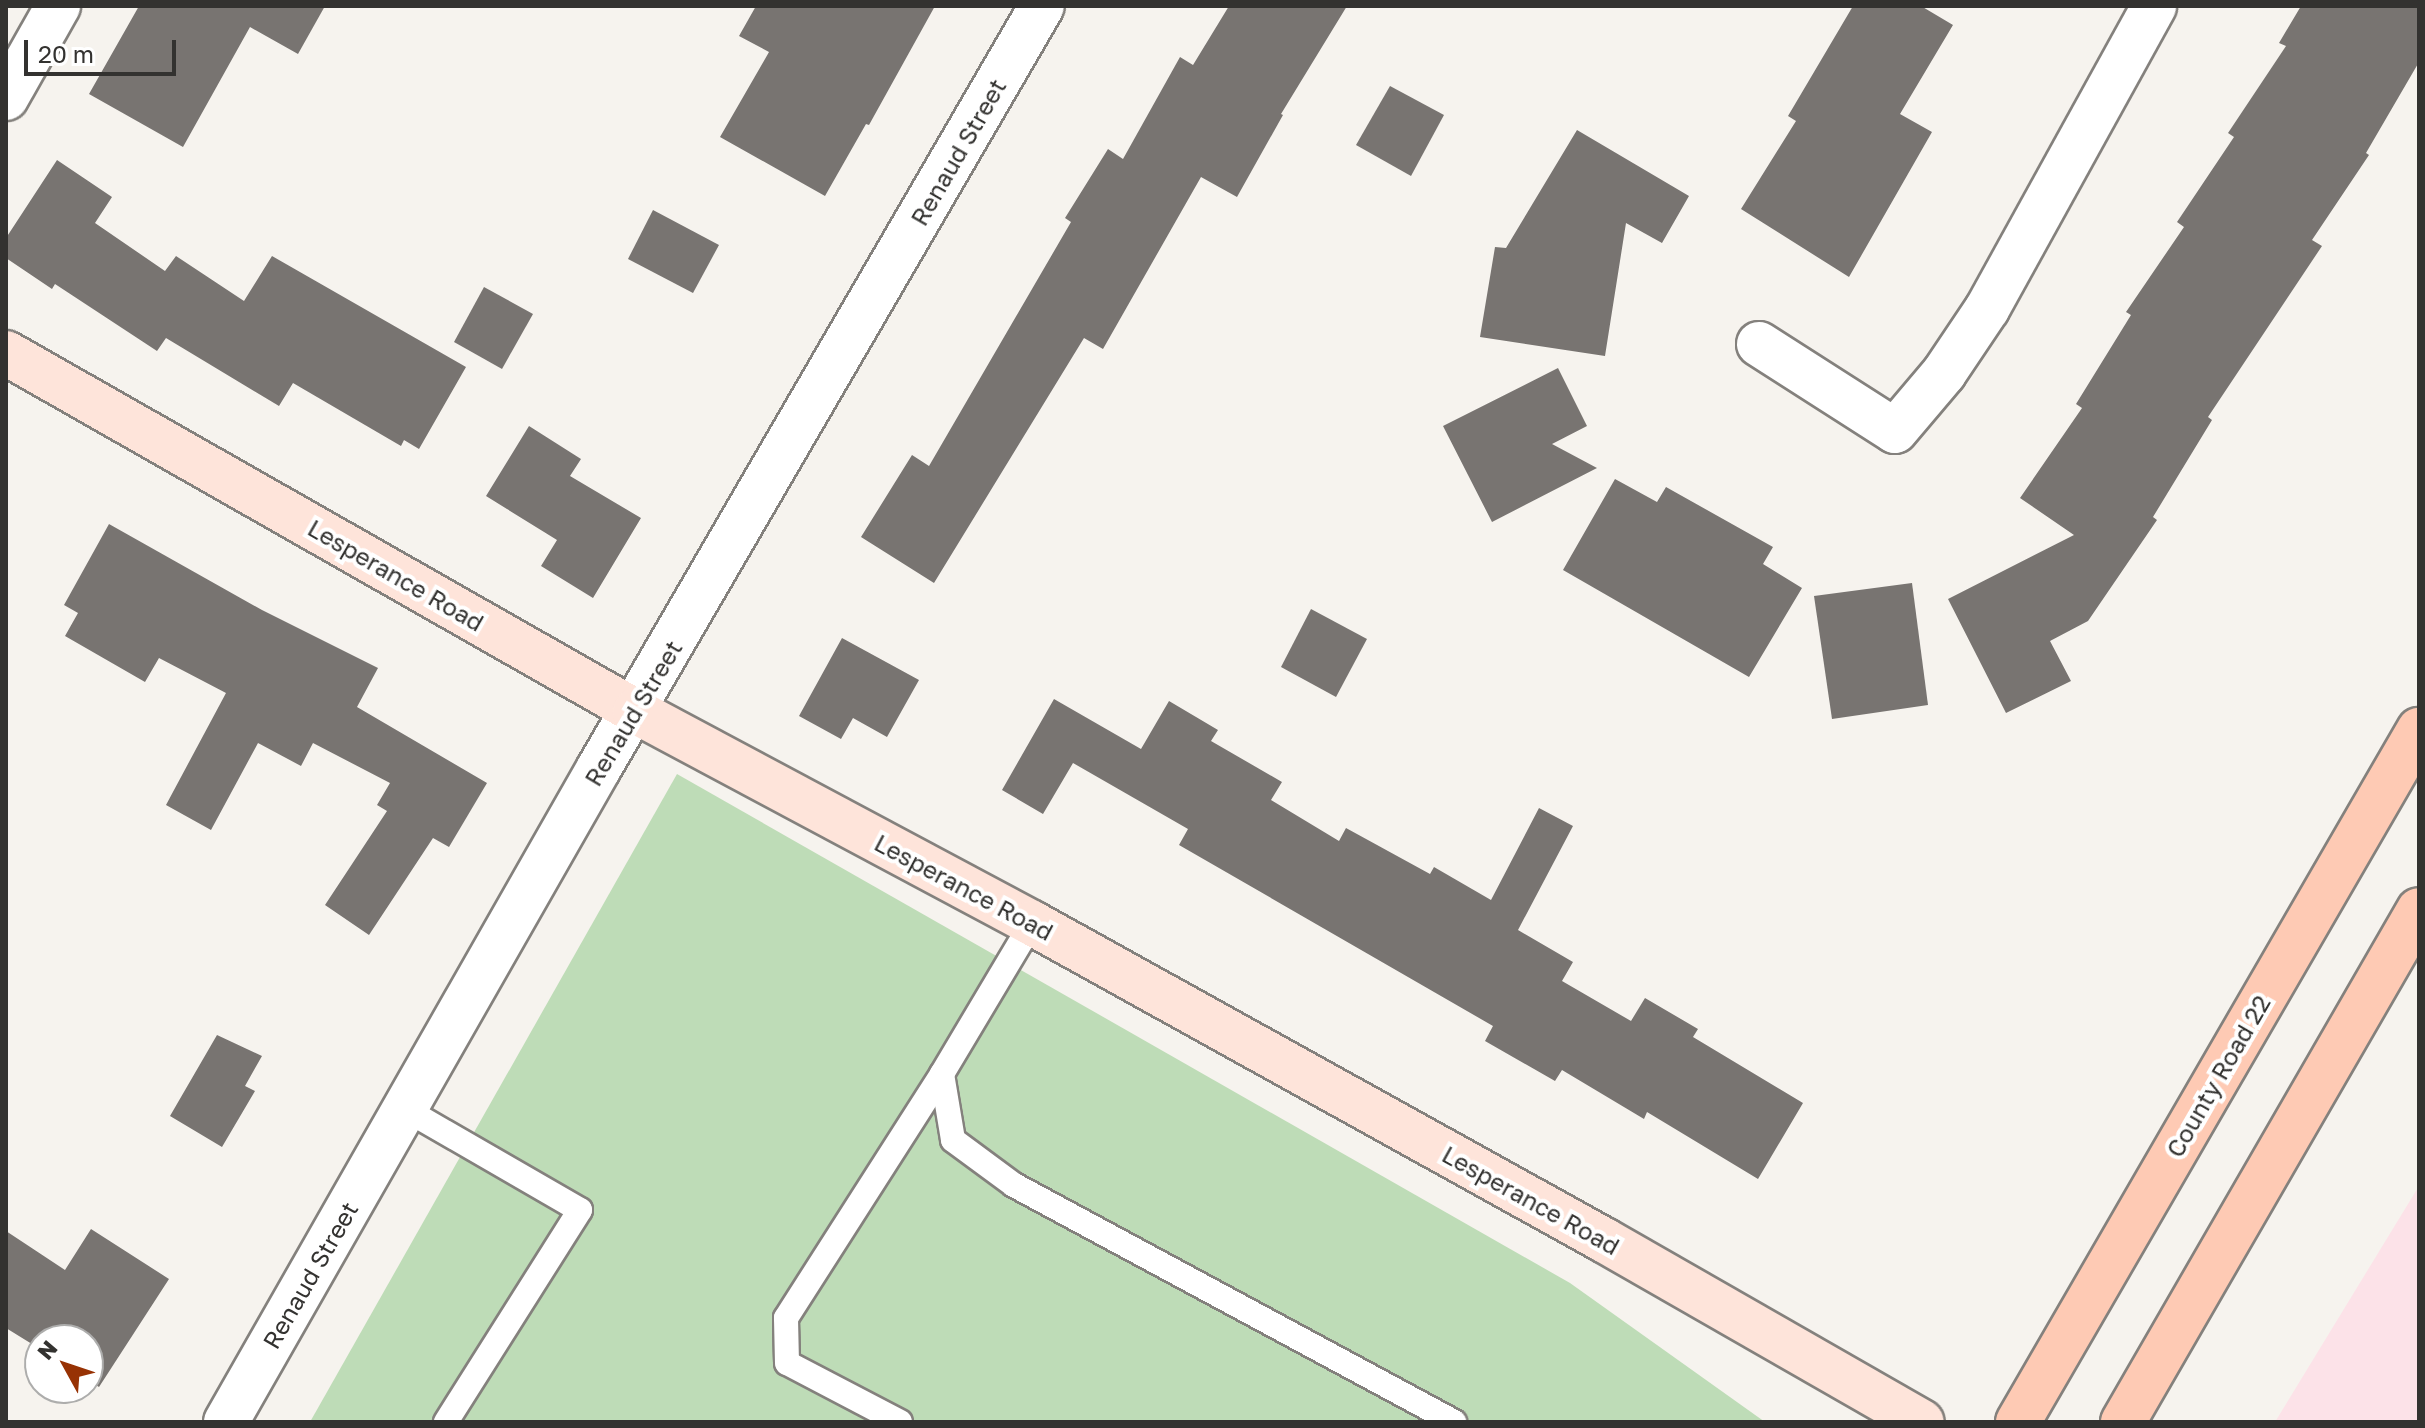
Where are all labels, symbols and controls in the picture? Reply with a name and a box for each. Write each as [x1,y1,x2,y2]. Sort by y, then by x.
scale bar [28,24,180,74]
text: 20 m [38,39,94,68]
street label: Renaud Street [904,74,1012,230]
street label: Lesperance Road [303,513,489,637]
street label: Renaud Street [578,635,688,791]
street label: Lesperance Road [870,828,1058,946]
street label: County Road 22 [2160,990,2276,1162]
street label: Lesperance Road [1437,1139,1625,1261]
street label: Renaud Street [256,1197,364,1353]
north arrow [24,1324,104,1404]
text: N [31,1334,62,1365]

